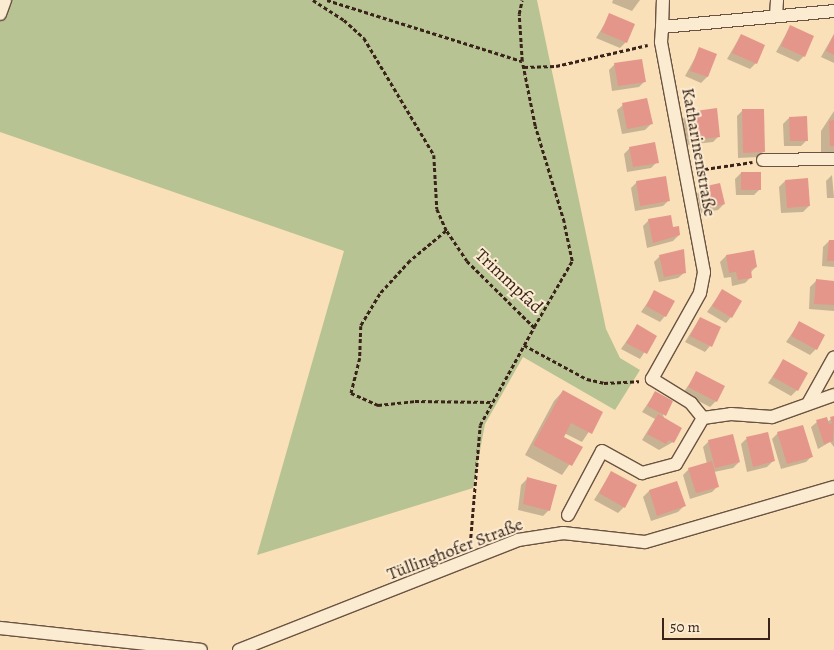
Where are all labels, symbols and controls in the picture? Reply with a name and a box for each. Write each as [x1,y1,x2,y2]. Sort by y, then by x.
street label: Katharinenstraße [677,86,721,218]
street label: Trimmpfad [471,244,547,318]
street label: Tüllinghofer Straße [384,513,526,585]
scale bar [664,608,772,640]
text: 50 m [670,617,700,637]

